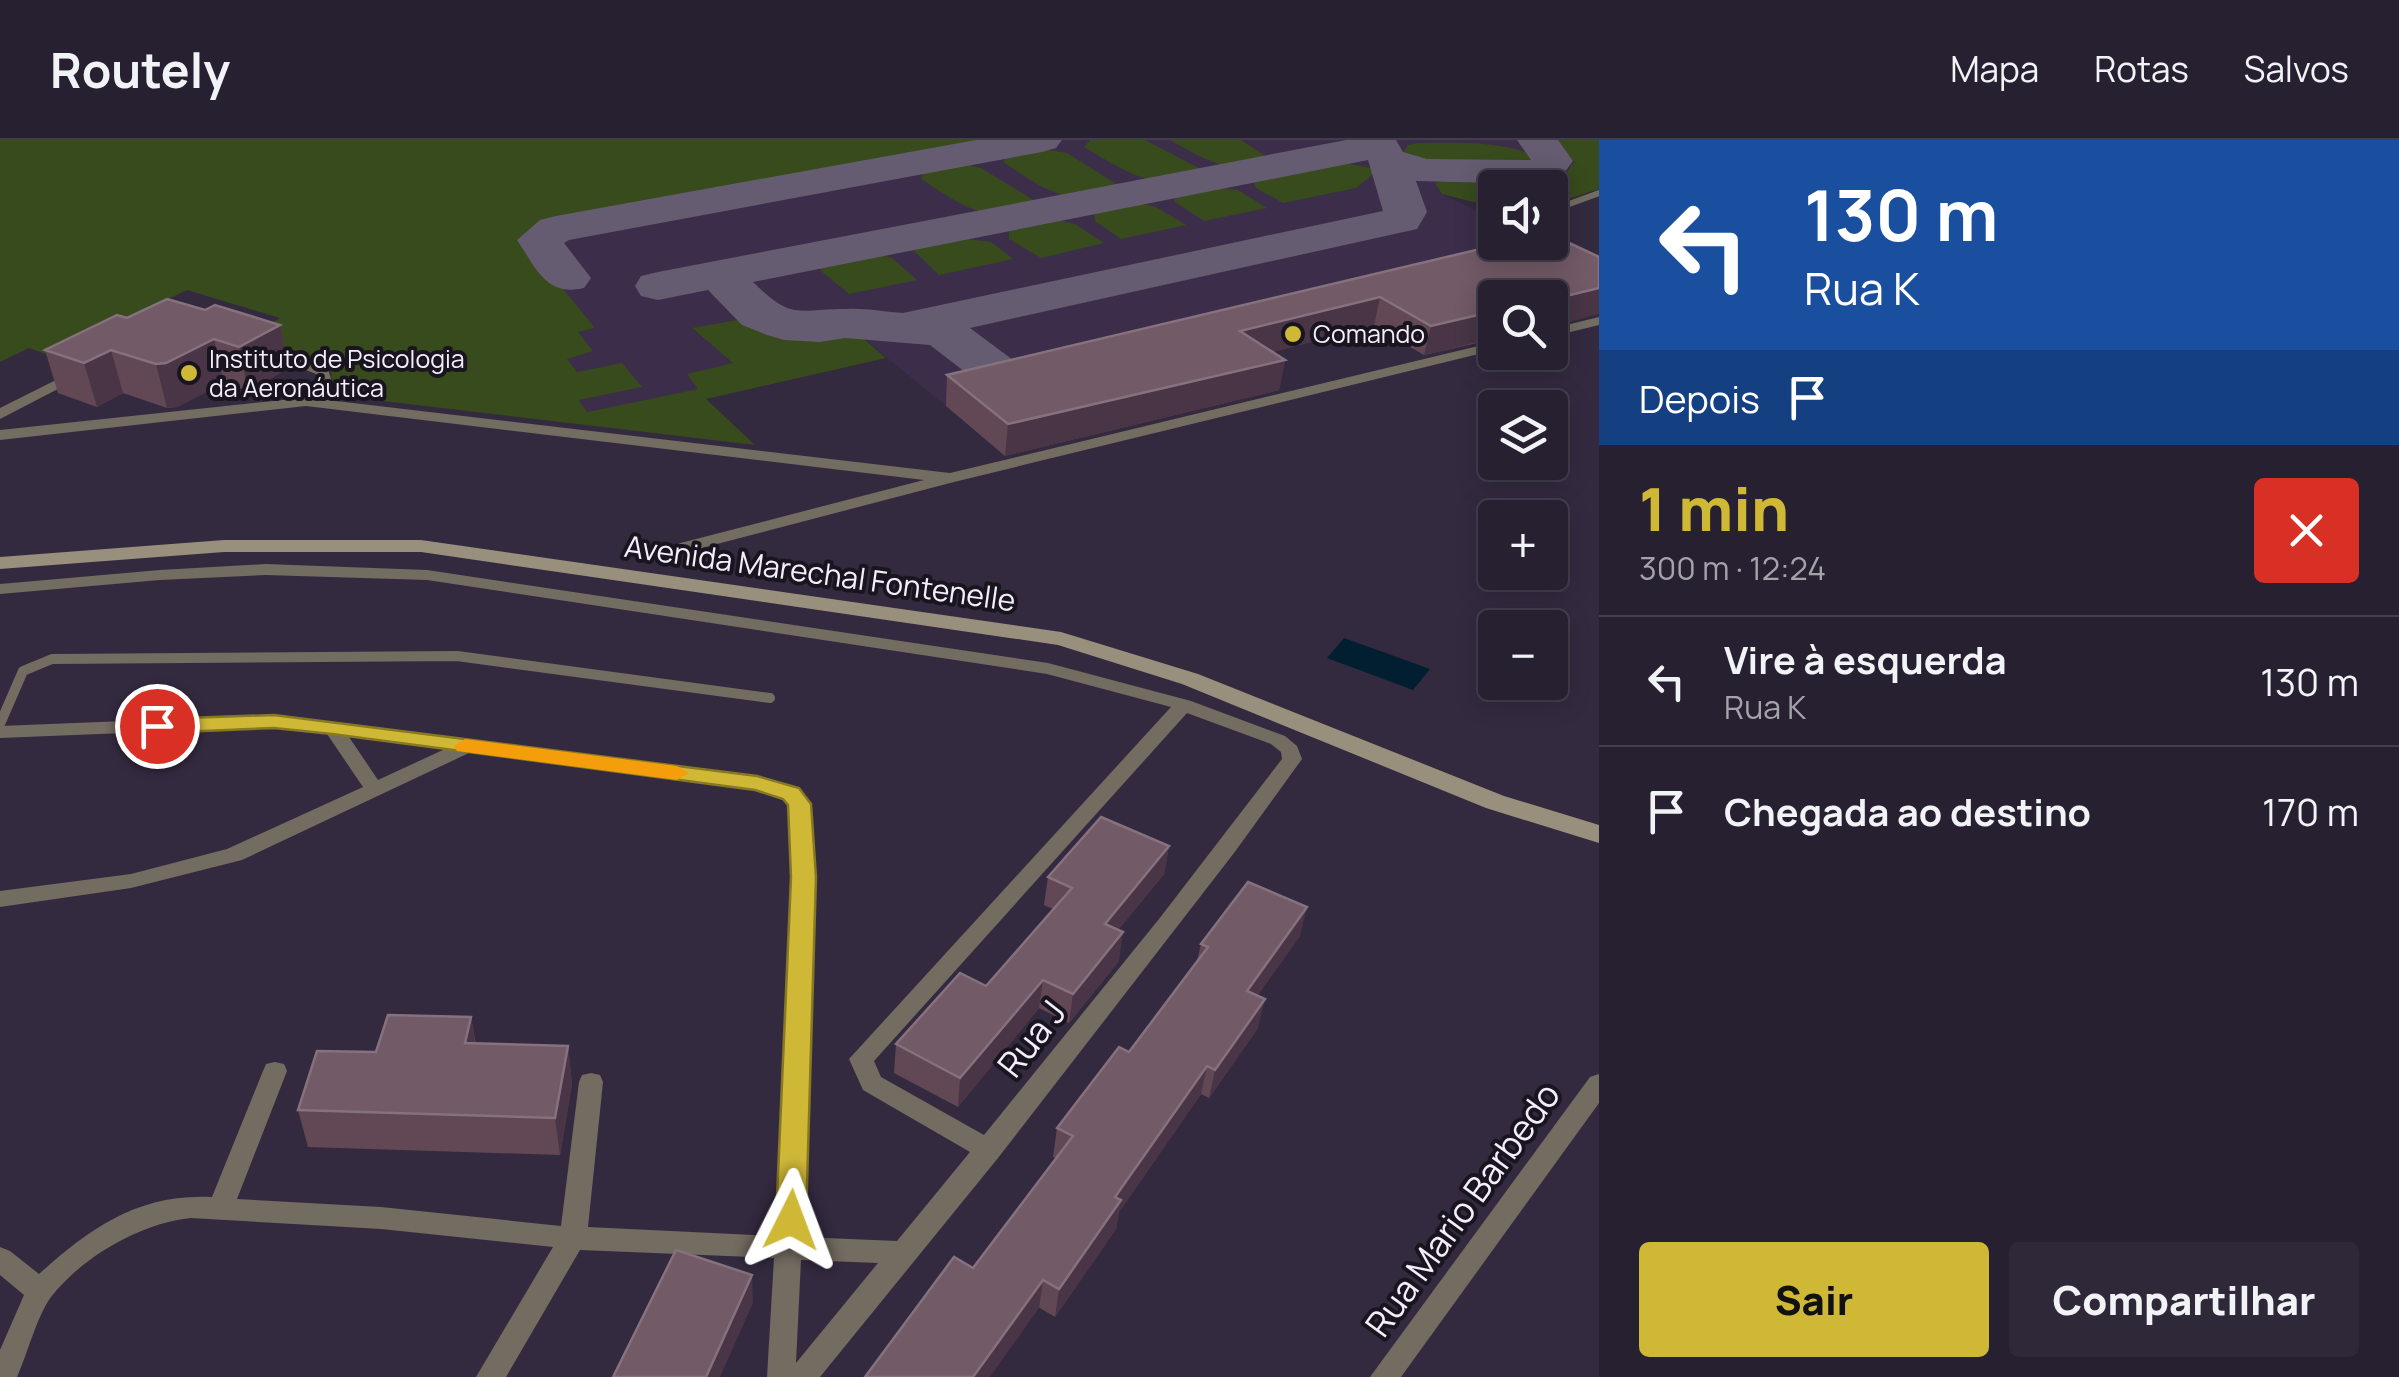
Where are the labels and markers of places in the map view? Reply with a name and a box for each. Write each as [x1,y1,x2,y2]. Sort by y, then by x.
place label: Comando [1313,316,1425,351]
marker: Comando [1282,323,1304,345]
place label: Instituto de Psicologia da Aeronáutica [209,341,465,405]
marker: Instituto de Psicologia da Aeronáutica [178,362,200,384]
pin [115,684,200,769]

